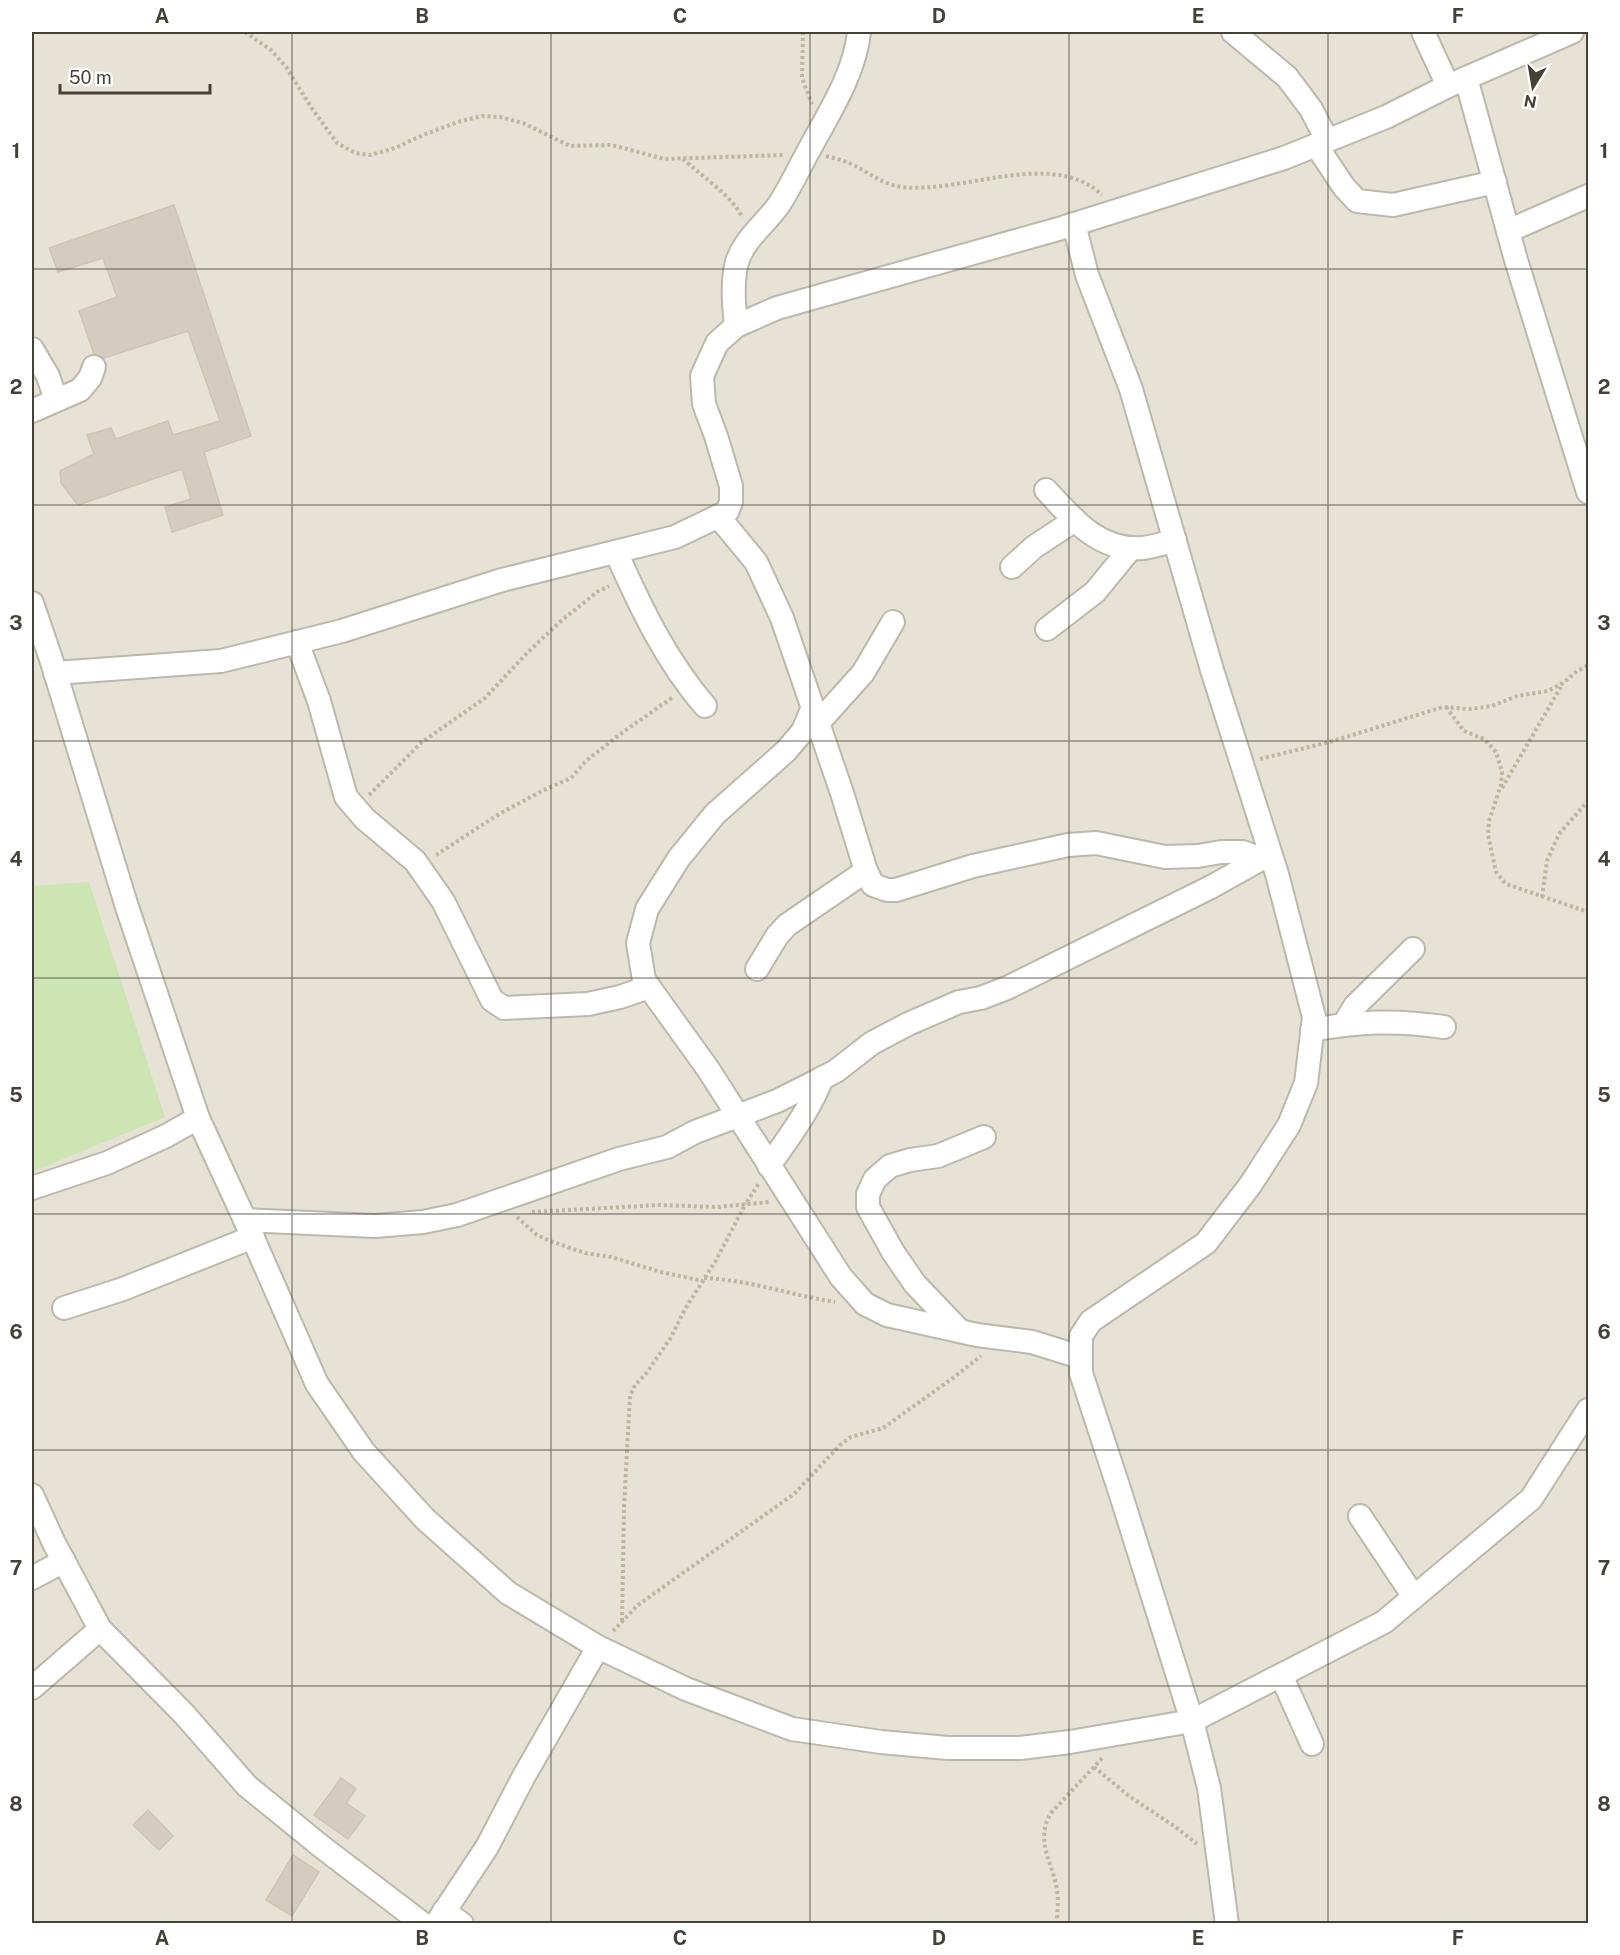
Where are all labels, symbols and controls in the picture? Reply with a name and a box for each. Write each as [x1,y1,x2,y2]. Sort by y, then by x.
text: A [155,4,169,28]
text: B [415,4,429,28]
text: C [673,4,687,28]
text: D [932,4,946,28]
text: E [1192,4,1204,28]
text: F [1452,4,1464,28]
scale bar [60,57,210,95]
north arrow [1503,57,1563,117]
text: 50 m [69,67,112,88]
text: N [1522,91,1538,112]
text: 1 [12,139,20,163]
text: 1 [1600,139,1608,163]
text: 2 [10,375,22,399]
text: 2 [1598,375,1610,399]
text: 3 [9,611,23,635]
text: 3 [1597,611,1611,635]
text: 4 [9,847,23,871]
text: 4 [1597,847,1611,871]
text: 5 [9,1083,23,1107]
text: 5 [1597,1083,1611,1107]
text: 6 [9,1320,23,1344]
text: 6 [1597,1320,1611,1344]
text: 7 [10,1556,22,1580]
text: 7 [1598,1556,1610,1580]
text: 8 [9,1792,23,1816]
text: 8 [1597,1792,1611,1816]
text: A [155,1926,169,1950]
text: B [415,1926,429,1950]
text: C [673,1926,687,1950]
text: D [932,1926,946,1950]
text: E [1192,1926,1204,1950]
text: F [1452,1926,1464,1950]

